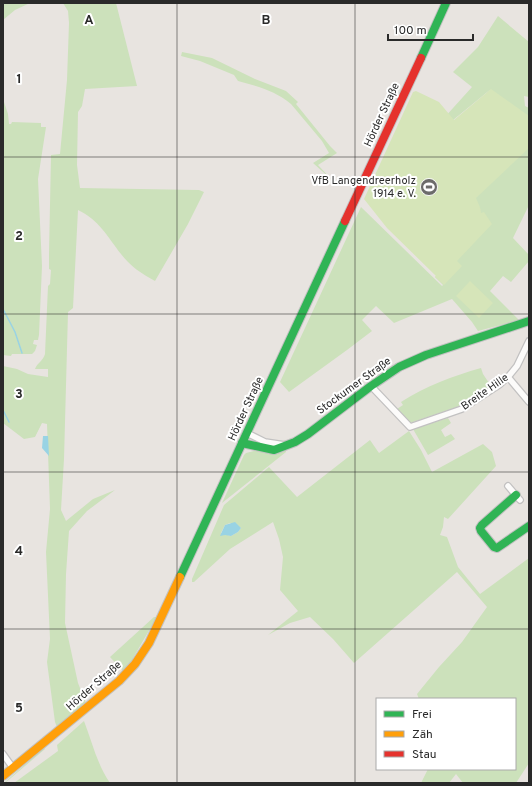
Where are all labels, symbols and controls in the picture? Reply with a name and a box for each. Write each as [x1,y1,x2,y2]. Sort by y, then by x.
text: A [84,13,94,29]
text: B [262,13,271,29]
scale bar [388,16,473,42]
text: 100 m [394,23,427,39]
text: 1 [16,72,22,88]
street label: Hörder Straße [361,81,403,149]
place label: VfB Langendreerholz 1914 e. V. [311,174,416,201]
sports icon: VfB Langendreerholz 1914 e. V. [419,177,439,197]
text: 2 [15,229,23,245]
street label: Stockumer Straße [314,354,394,418]
street label: Breite Hille [459,371,511,413]
street label: Hörder Straße [225,375,267,443]
text: 3 [15,387,23,403]
text: 4 [15,544,23,560]
street label: Hörder Straße [63,658,125,714]
legend [376,698,516,770]
text: 5 [15,701,23,717]
text: Frei [412,707,432,723]
text: Zäh [412,727,433,743]
text: Stau [412,747,437,763]

